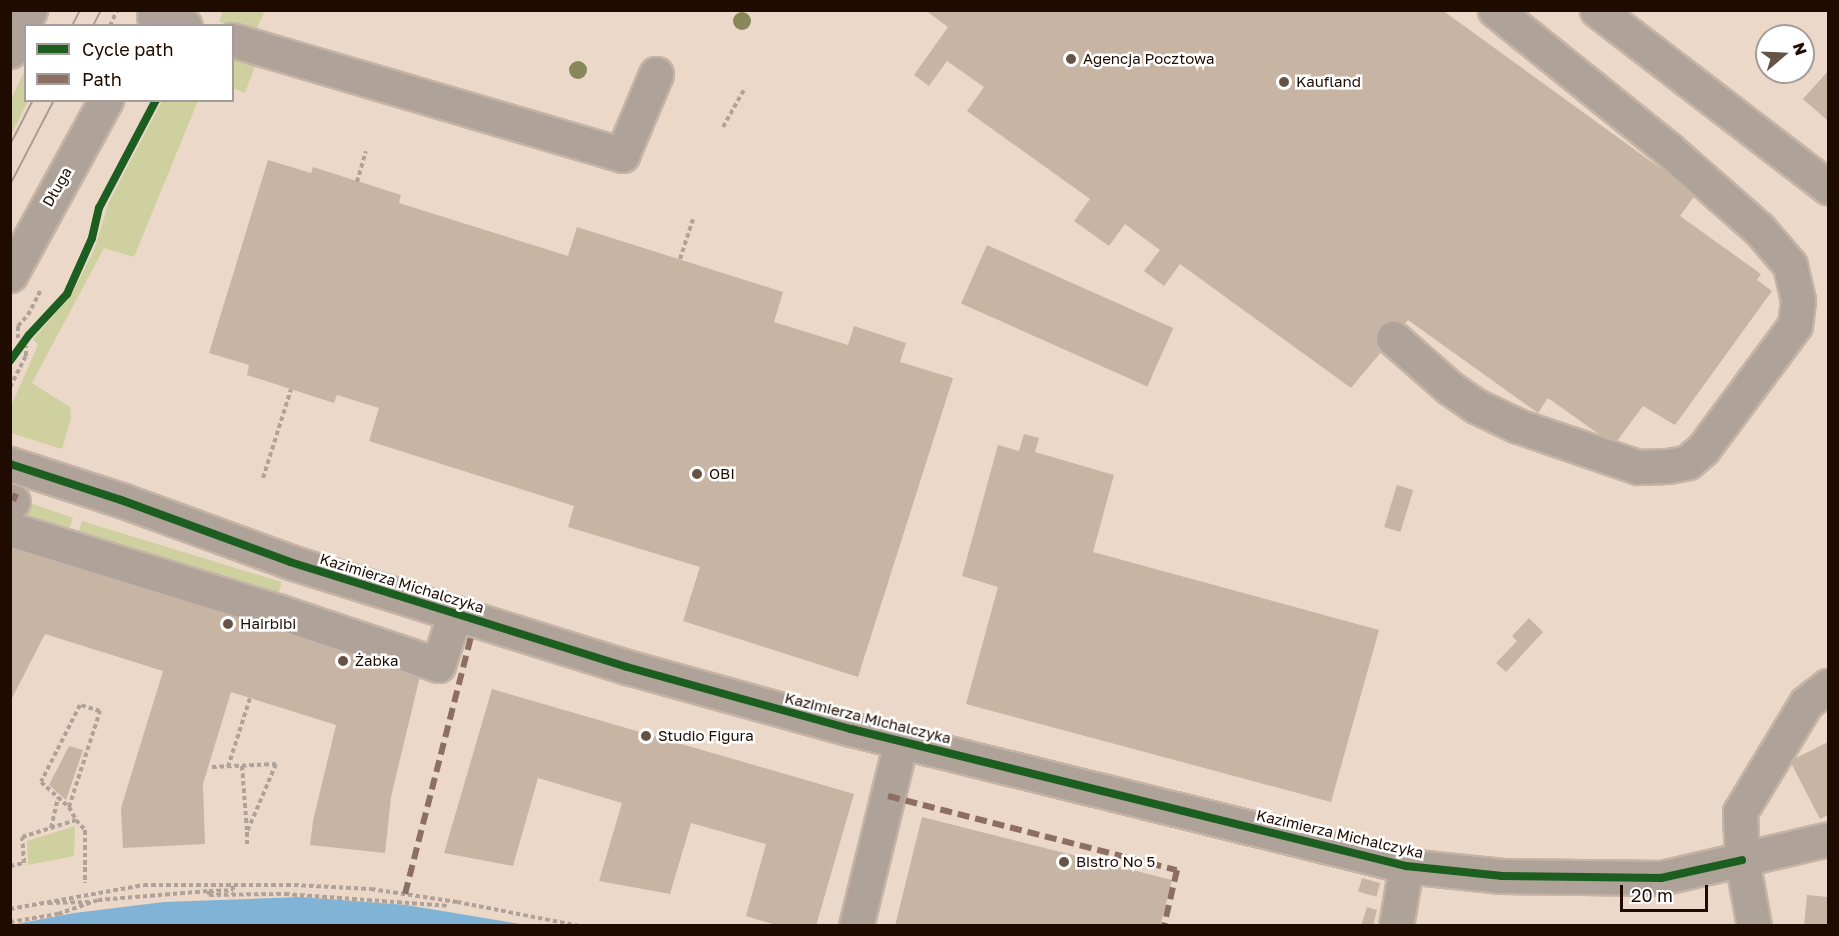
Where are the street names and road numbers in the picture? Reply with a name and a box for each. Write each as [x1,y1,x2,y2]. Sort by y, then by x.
street label: Długa [39,164,75,210]
street label: Kazimierza Michalczyka [318,549,486,617]
street label: Kazimierza Michalczyka [783,689,953,747]
street label: Kazimierza Michalczyka [1255,806,1425,862]

